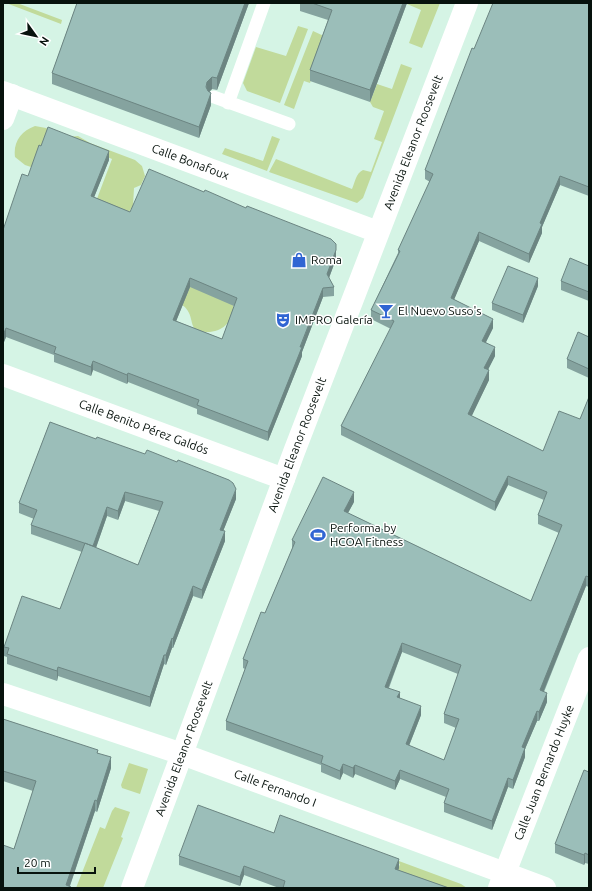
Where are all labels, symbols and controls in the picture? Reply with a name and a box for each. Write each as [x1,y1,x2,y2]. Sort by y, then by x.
north arrow [16,16,56,56]
text: N [37,35,52,48]
street label: Avenida Eleanor Roosevelt [381,73,445,211]
street label: Calle Bonafoux [150,141,231,182]
shop icon: Roma [290,251,308,269]
place label: Roma [311,253,342,266]
bar icon: El Nuevo Suso's [377,302,395,320]
place label: El Nuevo Suso's [398,304,482,317]
theatre icon: IMPRO Galería [274,311,292,329]
place label: IMPRO Galería [295,313,373,326]
street label: Avenida Eleanor Roosevelt [265,375,328,514]
street label: Calle Benito Pérez Galdós [77,397,211,457]
place label: Performa by HCOA Fitness [330,521,403,548]
sports icon: Performa by HCOA Fitness [309,526,327,544]
street label: Avenida Eleanor Roosevelt [152,678,215,818]
street label: Calle Juan Bernardo Huyke [511,703,576,842]
street label: Calle Fernando I [232,767,318,809]
scale bar [18,849,95,875]
text: 20 m [24,856,51,869]

